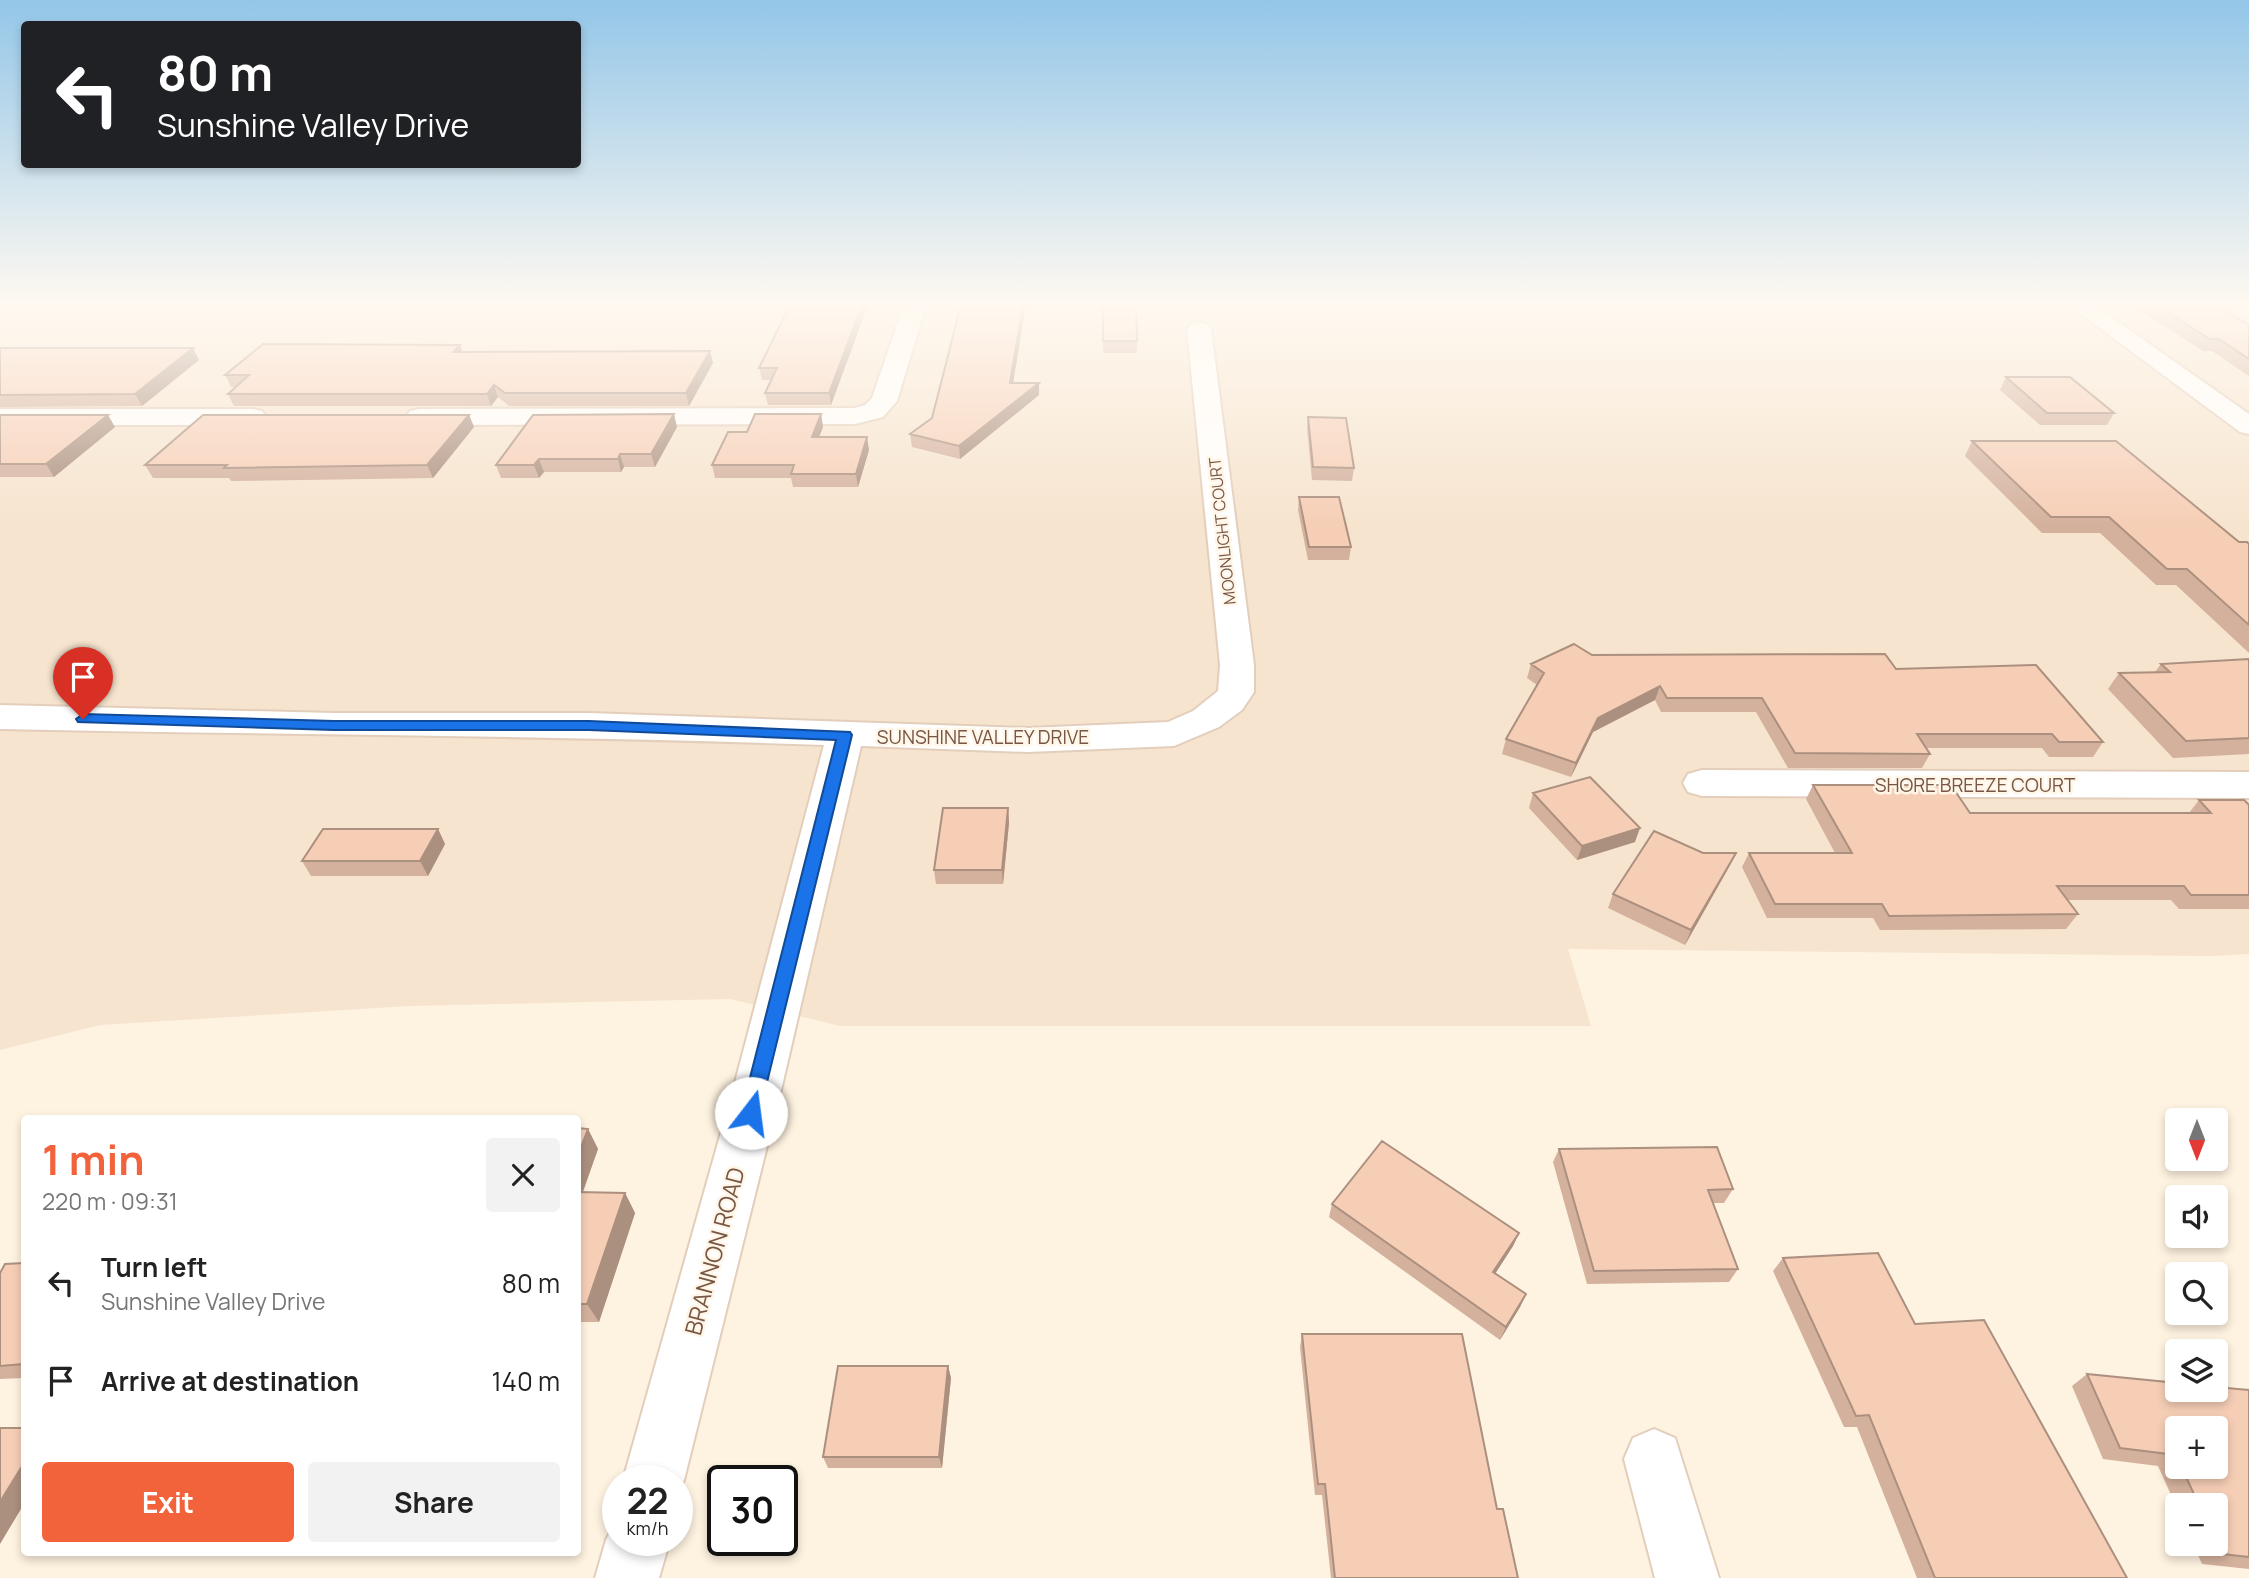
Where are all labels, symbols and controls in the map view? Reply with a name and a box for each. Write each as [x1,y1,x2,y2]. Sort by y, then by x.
text: 80 m [157,39,273,106]
icon: left [42,49,133,140]
text: Sunshine Valley Drive [157,103,469,147]
street label: MOONLIGHT COURT [1203,456,1241,606]
pin [53,647,113,719]
icon: arrive [64,658,102,696]
street label: SUNSHINE VALLEY DRIVE [877,724,1089,750]
street label: SHORE BREEZE COURT [1875,772,2076,798]
position arrow [714,1076,788,1150]
north arrow [2165,1108,2228,1171]
map controls [2165,1108,2228,1556]
text: 1 min [42,1130,145,1188]
button: close [486,1138,560,1212]
street label: BRANNON ROAD [676,1164,752,1338]
text: 220 m · 09:31 [42,1185,178,1217]
button: sound [2165,1185,2228,1248]
text: Turn left [101,1249,208,1285]
button: search [2165,1262,2228,1325]
icon: left [42,1264,80,1302]
text: 80 m [502,1265,560,1301]
text: Sunshine Valley Drive [101,1285,325,1317]
button: layers [2165,1339,2228,1402]
icon: arrive [42,1362,80,1400]
text: Arrive at destination [101,1363,359,1399]
text: 140 m [491,1363,560,1399]
button: + [2165,1416,2228,1479]
button: Exit [42,1462,294,1542]
button: Share [308,1462,560,1542]
speed limit sign: 30 [707,1465,798,1556]
text: 22 [627,1477,668,1525]
button: − [2165,1493,2228,1556]
text: km/h [627,1516,668,1540]

